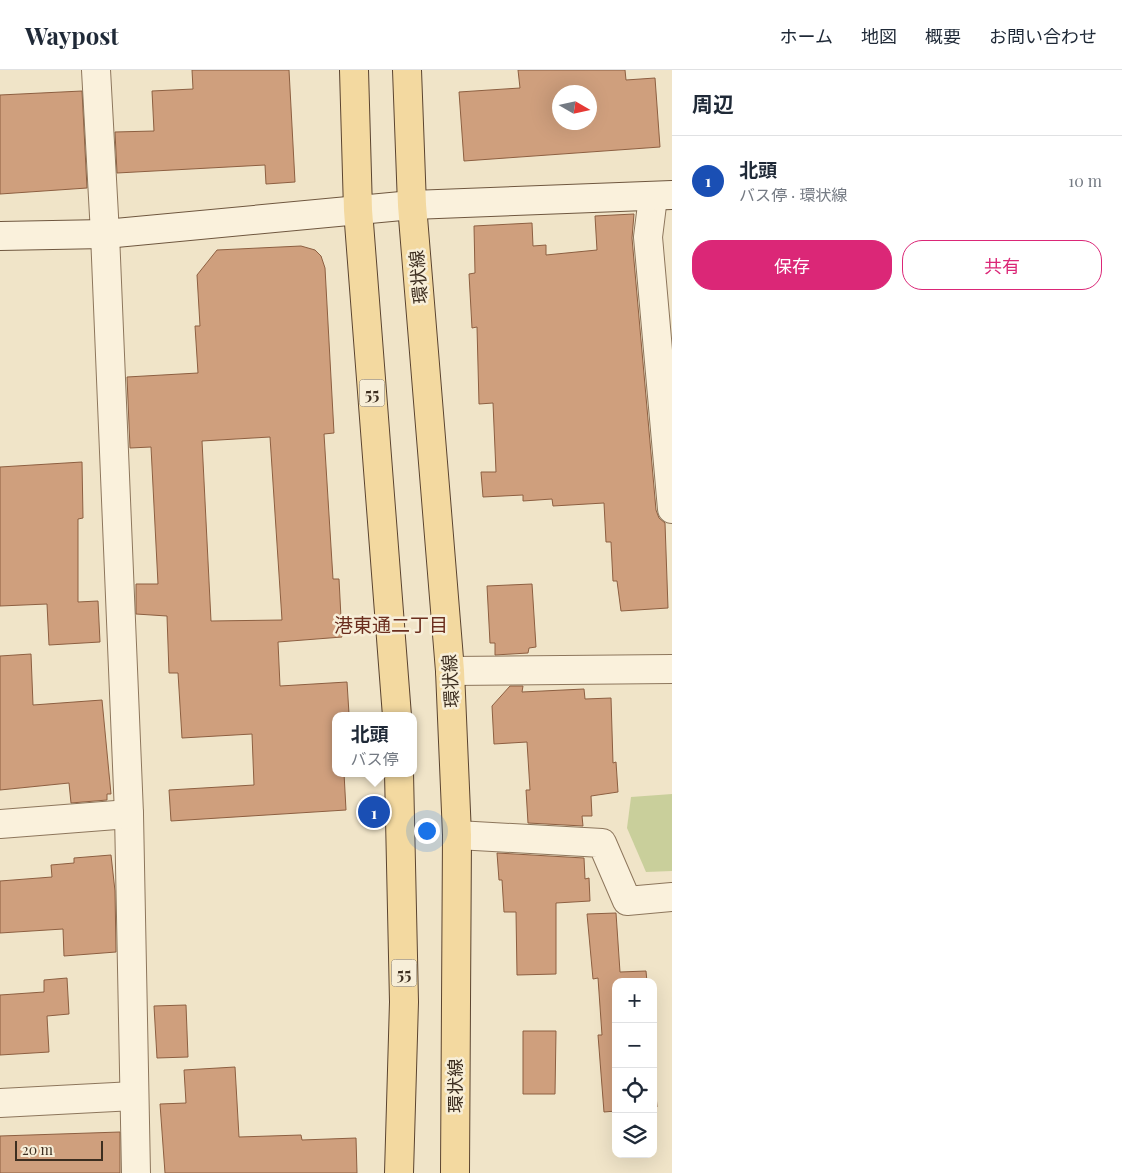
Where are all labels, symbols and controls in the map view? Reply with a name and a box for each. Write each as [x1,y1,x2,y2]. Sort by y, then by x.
text: Waypost [25,19,119,51]
text: ホーム [780,24,833,48]
text: 地図 [861,24,897,48]
text: 概要 [925,24,961,48]
text: お問い合わせ [989,24,1097,48]
north arrow [552,85,597,130]
text: 周辺 [692,89,734,117]
text: 北頭 [739,156,777,182]
text: 1 [705,170,711,191]
text: 10 m [1068,170,1102,191]
text: バス停 · 環状線 [739,184,847,205]
button: 保存 [692,240,892,290]
button: 共有 [902,240,1102,290]
street label: 環状線 [404,249,432,305]
road number: 55 [360,379,384,406]
district label: 港東通二丁目 [334,611,448,637]
street label: 環状線 [437,653,463,709]
popup [332,712,417,777]
text: 北頭 [350,720,389,746]
text: バス停 [350,748,399,769]
pin: 1 [358,793,390,831]
your location [414,818,440,844]
road number: 55 [392,960,416,986]
map controls [612,978,657,1158]
button: + [612,978,657,1023]
button: − [612,1023,657,1068]
street label: 環状線 [443,1059,467,1113]
button: locate [612,1068,657,1113]
button: layers [612,1113,657,1158]
scale bar [15,1138,102,1161]
text: 20 m [22,1140,53,1159]

